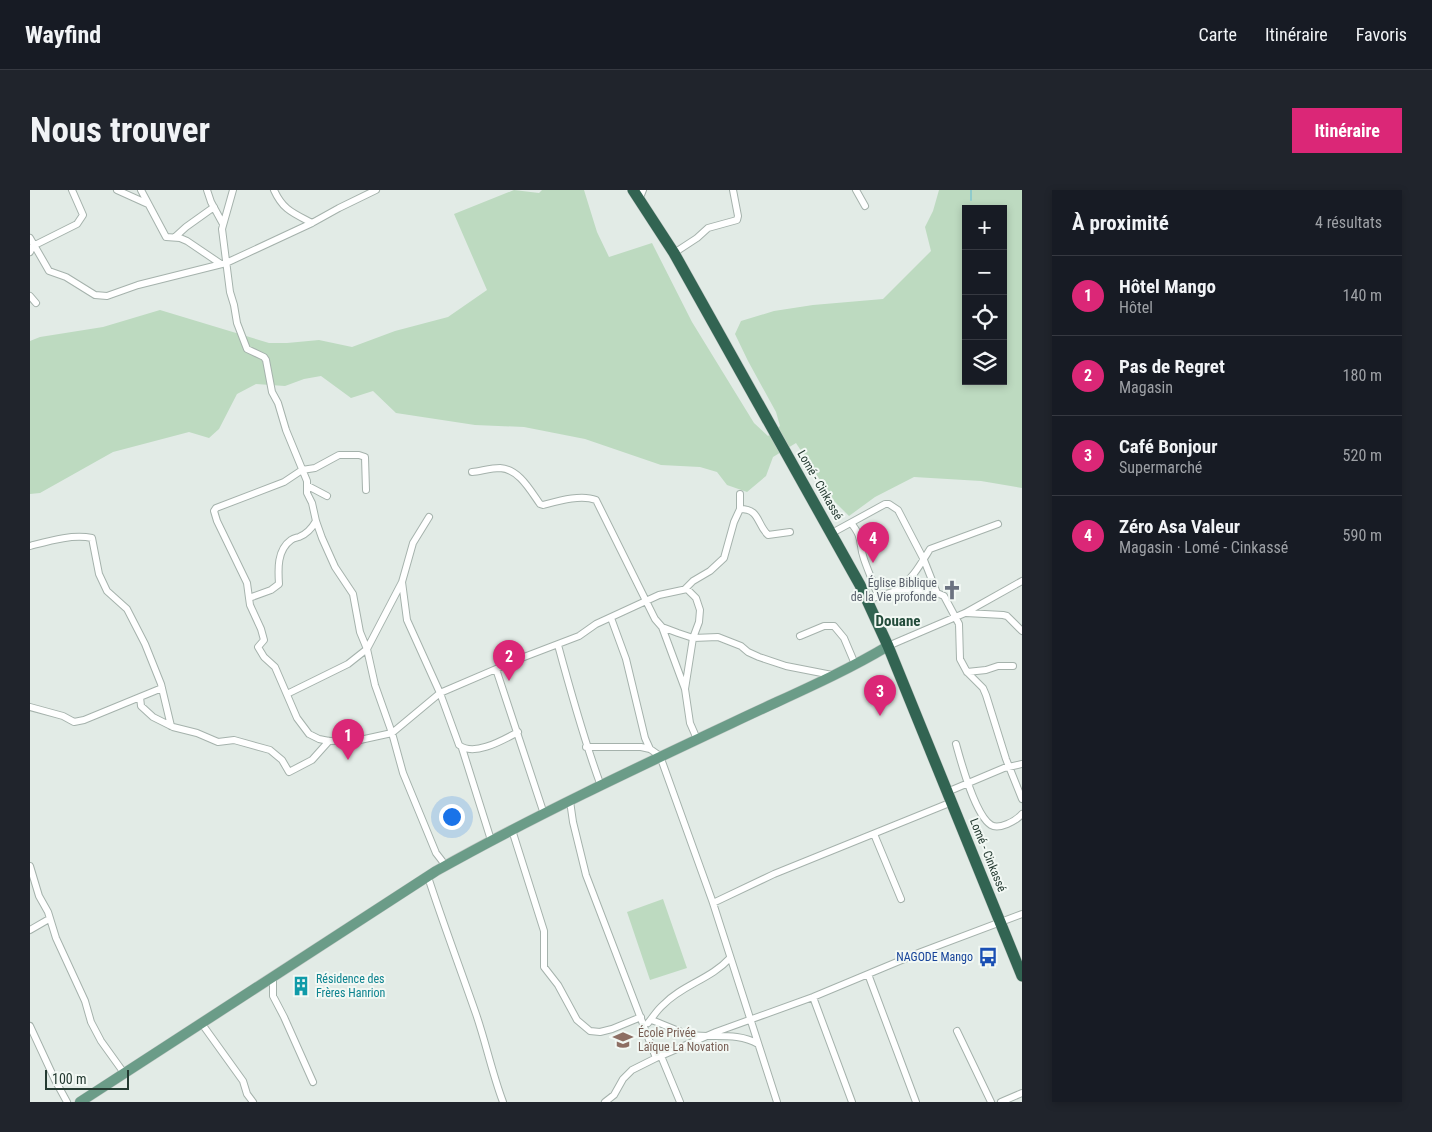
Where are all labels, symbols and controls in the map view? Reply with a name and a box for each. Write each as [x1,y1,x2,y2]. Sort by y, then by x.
text: Wayfind [25,21,101,49]
text: Carte [1198,24,1237,45]
text: Itinéraire [1265,24,1328,45]
text: Favoris [1356,24,1407,45]
button: Itinéraire [1292,108,1402,153]
text: Nous trouver [30,110,210,151]
map controls [962,205,1007,385]
button: + [962,205,1007,250]
text: À proximité [1072,211,1169,235]
text: 4 résultats [1315,213,1382,232]
button: − [962,250,1007,295]
text: Hôtel Mango [1119,275,1216,298]
text: 1 [1084,286,1092,305]
text: 140 m [1343,286,1382,305]
button: locate [962,295,1007,340]
text: Hôtel [1119,298,1153,317]
button: layers [962,340,1007,385]
text: Pas de Regret [1119,355,1225,378]
text: 2 [1084,366,1092,385]
text: 180 m [1343,366,1382,385]
text: Magasin [1119,378,1173,397]
text: Café Bonjour [1119,435,1217,458]
text: 3 [1084,446,1092,465]
text: 520 m [1343,446,1382,465]
street label: Lomé - Cinkassé [794,448,846,523]
text: Supermarché [1119,458,1202,477]
text: Zéro Asa Valeur [1119,515,1240,538]
pin: 4 [857,522,889,563]
text: 4 [1084,526,1092,545]
text: 590 m [1343,526,1382,545]
text: Magasin · Lomé - Cinkassé [1119,538,1288,557]
place label: Église Biblique de la Vie profonde [851,575,937,604]
church icon: Église Biblique de la Vie profonde [941,579,963,601]
district label: Douane [876,612,920,630]
pin: 2 [493,640,525,681]
pin: 3 [864,675,896,716]
pin: 1 [332,719,364,760]
your location [439,804,465,830]
street label: Lomé - Cinkassé [967,816,1009,894]
bus stop icon: NAGODE Mango [977,946,999,968]
place label: NAGODE Mango [896,950,973,964]
place label: Résidence des Frères Hanrion [316,972,386,1000]
building icon: Résidence des Frères Hanrion [290,975,312,997]
place label: École Privée Laïque La Novation [638,1025,729,1054]
school or university icon: École Privée Laïque La Novation [612,1029,634,1051]
scale bar [45,1067,129,1090]
text: 100 m [52,1071,87,1087]

